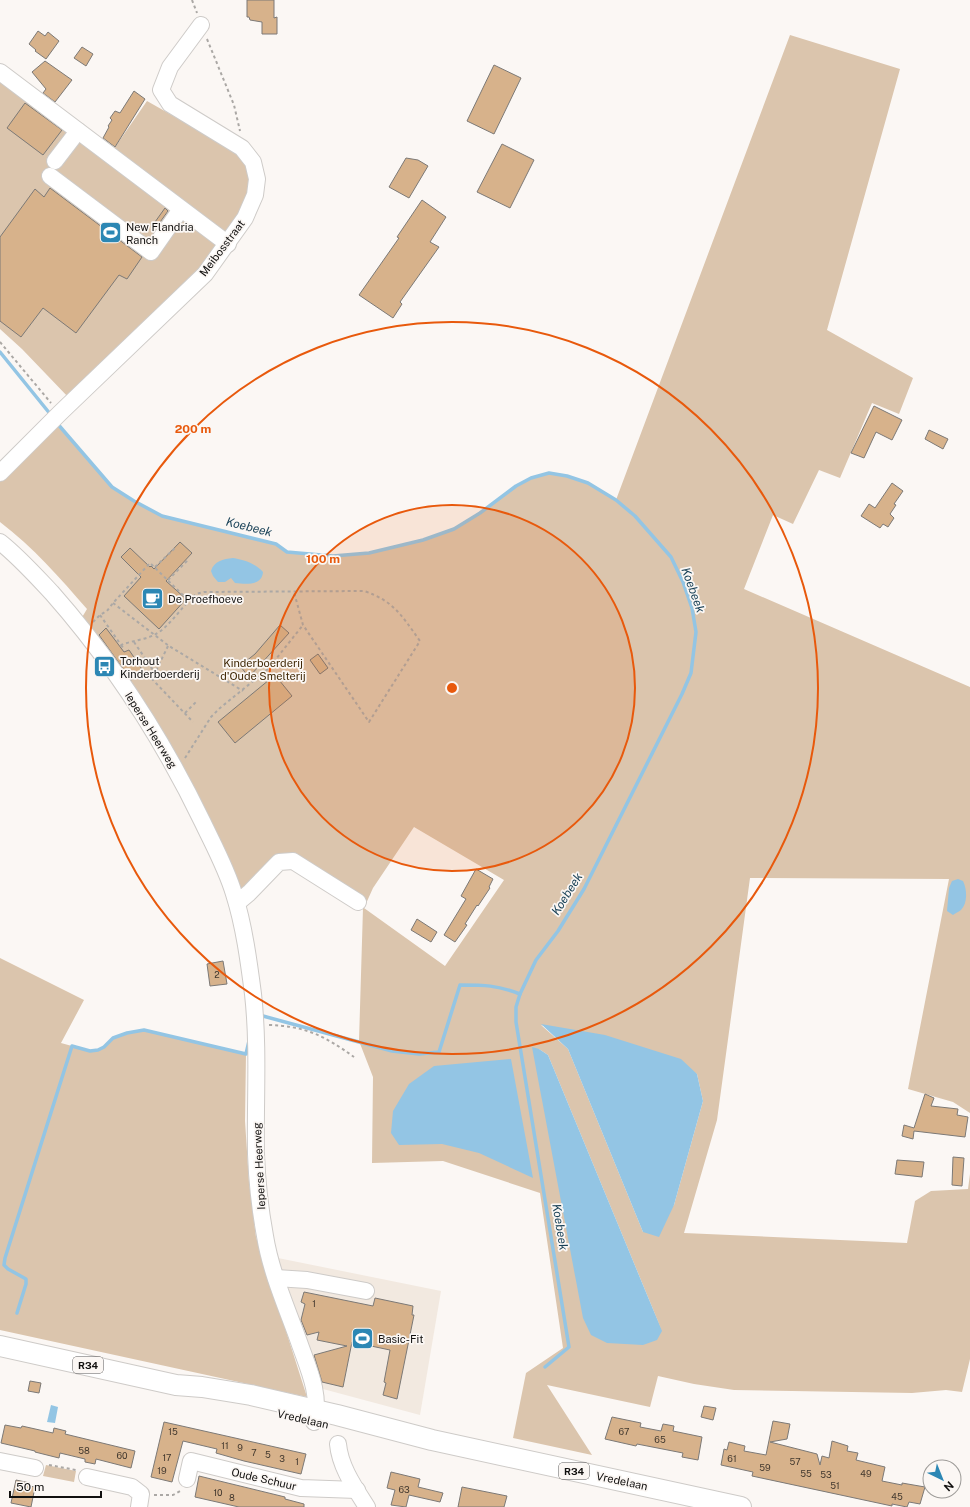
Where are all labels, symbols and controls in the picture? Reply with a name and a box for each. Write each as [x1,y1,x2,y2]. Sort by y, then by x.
street label: Meibosstraat [197,218,247,278]
sports icon: New Flandria Ranch [98,220,124,246]
place label: New Flandria Ranch [126,221,194,246]
text: 200 m [175,422,211,436]
water label: Koebeek [224,515,274,540]
text: 100 m [306,552,340,566]
water label: Koebeek [678,565,708,615]
cafe icon: De Proefhoeve [140,586,166,612]
place label: De Proefhoeve [168,593,243,605]
bus stop icon: Torhout Kinderboerderij [91,654,117,680]
place label: Torhout Kinderboerderij [120,655,200,680]
park label: Kinderboerderij d'Oude Smelterij [220,657,306,682]
centre of rings [445,681,459,695]
street label: Ieperse Heerweg [123,690,179,770]
water label: Koebeek [549,870,586,918]
house number: 2 [214,969,220,980]
street label: Ieperse Heerweg [251,1122,267,1210]
water label: Koebeek [549,1203,571,1252]
house number: 1 [312,1298,316,1309]
sports icon: Basic-Fit [349,1326,375,1352]
place label: Basic-Fit [378,1333,423,1345]
road number: R34 [73,1357,103,1373]
street label: Vredelaan [276,1407,330,1431]
house number: 15 [168,1426,178,1437]
house number: 67 [619,1426,629,1437]
house number: 65 [654,1434,666,1445]
house number: 11 [221,1440,229,1451]
house number: 9 [237,1442,243,1453]
house number: 58 [78,1445,90,1456]
house number: 7 [251,1447,257,1458]
house number: 5 [265,1449,271,1460]
house number: 60 [116,1450,128,1461]
house number: 17 [162,1452,172,1463]
house number: 3 [279,1453,285,1464]
house number: 61 [727,1453,737,1464]
house number: 1 [295,1456,299,1467]
house number: 57 [789,1456,801,1467]
north arrow [922,1459,962,1499]
house number: 59 [759,1462,771,1473]
road number: R34 [559,1463,589,1479]
house number: 19 [157,1465,167,1476]
street label: Oude Schuur [230,1466,298,1492]
house number: 55 [800,1468,812,1479]
house number: 49 [860,1468,872,1479]
house number: 53 [820,1469,832,1480]
street label: Vredelaan [595,1470,649,1492]
scale bar [10,1473,101,1499]
text: N [942,1479,956,1494]
text: 50 m [16,1480,44,1494]
house number: 51 [830,1480,840,1491]
house number: 63 [398,1484,410,1495]
house number: 10 [213,1487,223,1498]
house number: 45 [891,1491,903,1502]
house number: 8 [229,1492,235,1503]

